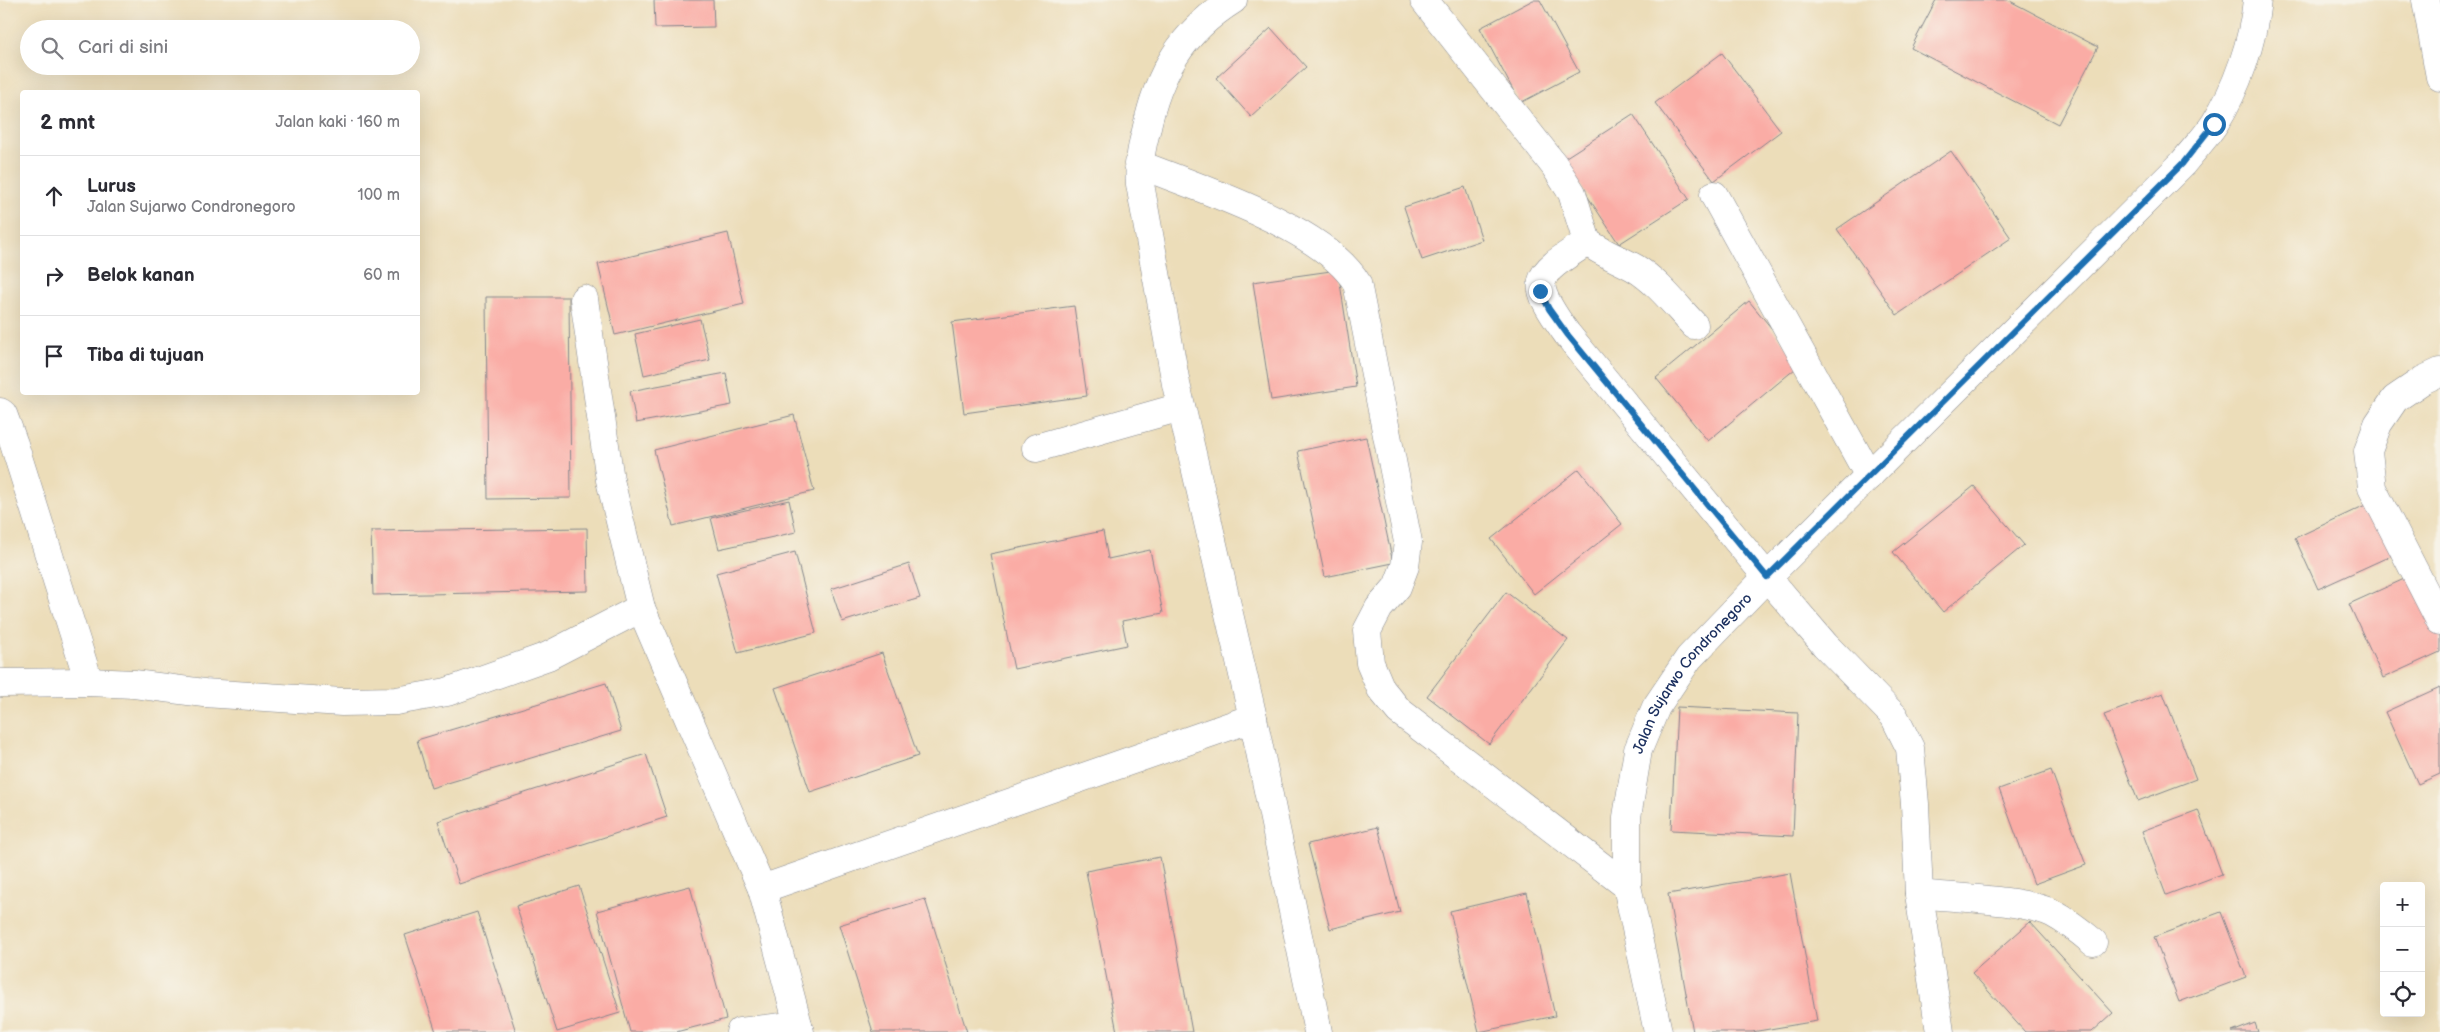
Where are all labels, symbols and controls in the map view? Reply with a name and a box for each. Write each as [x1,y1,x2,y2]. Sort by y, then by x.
search box [20,20,420,75]
icon: search [38,34,66,62]
text: Cari di sini [78,36,168,59]
text: 2 mnt [40,110,95,135]
text: Jalan kaki · 160 m [275,113,400,132]
route start [2203,113,2226,136]
text: Lurus [87,175,136,198]
icon: ahead [40,182,68,210]
text: 100 m [357,186,400,205]
text: Jalan Sujarwo Condronegoro [87,198,296,217]
icon: right [40,262,68,290]
text: Belok kanan [87,264,195,287]
text: 60 m [363,266,400,285]
route end [1529,280,1552,303]
icon: arrive [40,342,68,370]
text: Tiba di tujuan [87,344,204,367]
street label: Jalan Sujarwo Condronegoro [1629,589,1757,757]
map controls [2380,882,2425,1017]
button: + [2380,882,2425,927]
button: − [2380,927,2425,972]
button: locate [2380,972,2425,1017]

